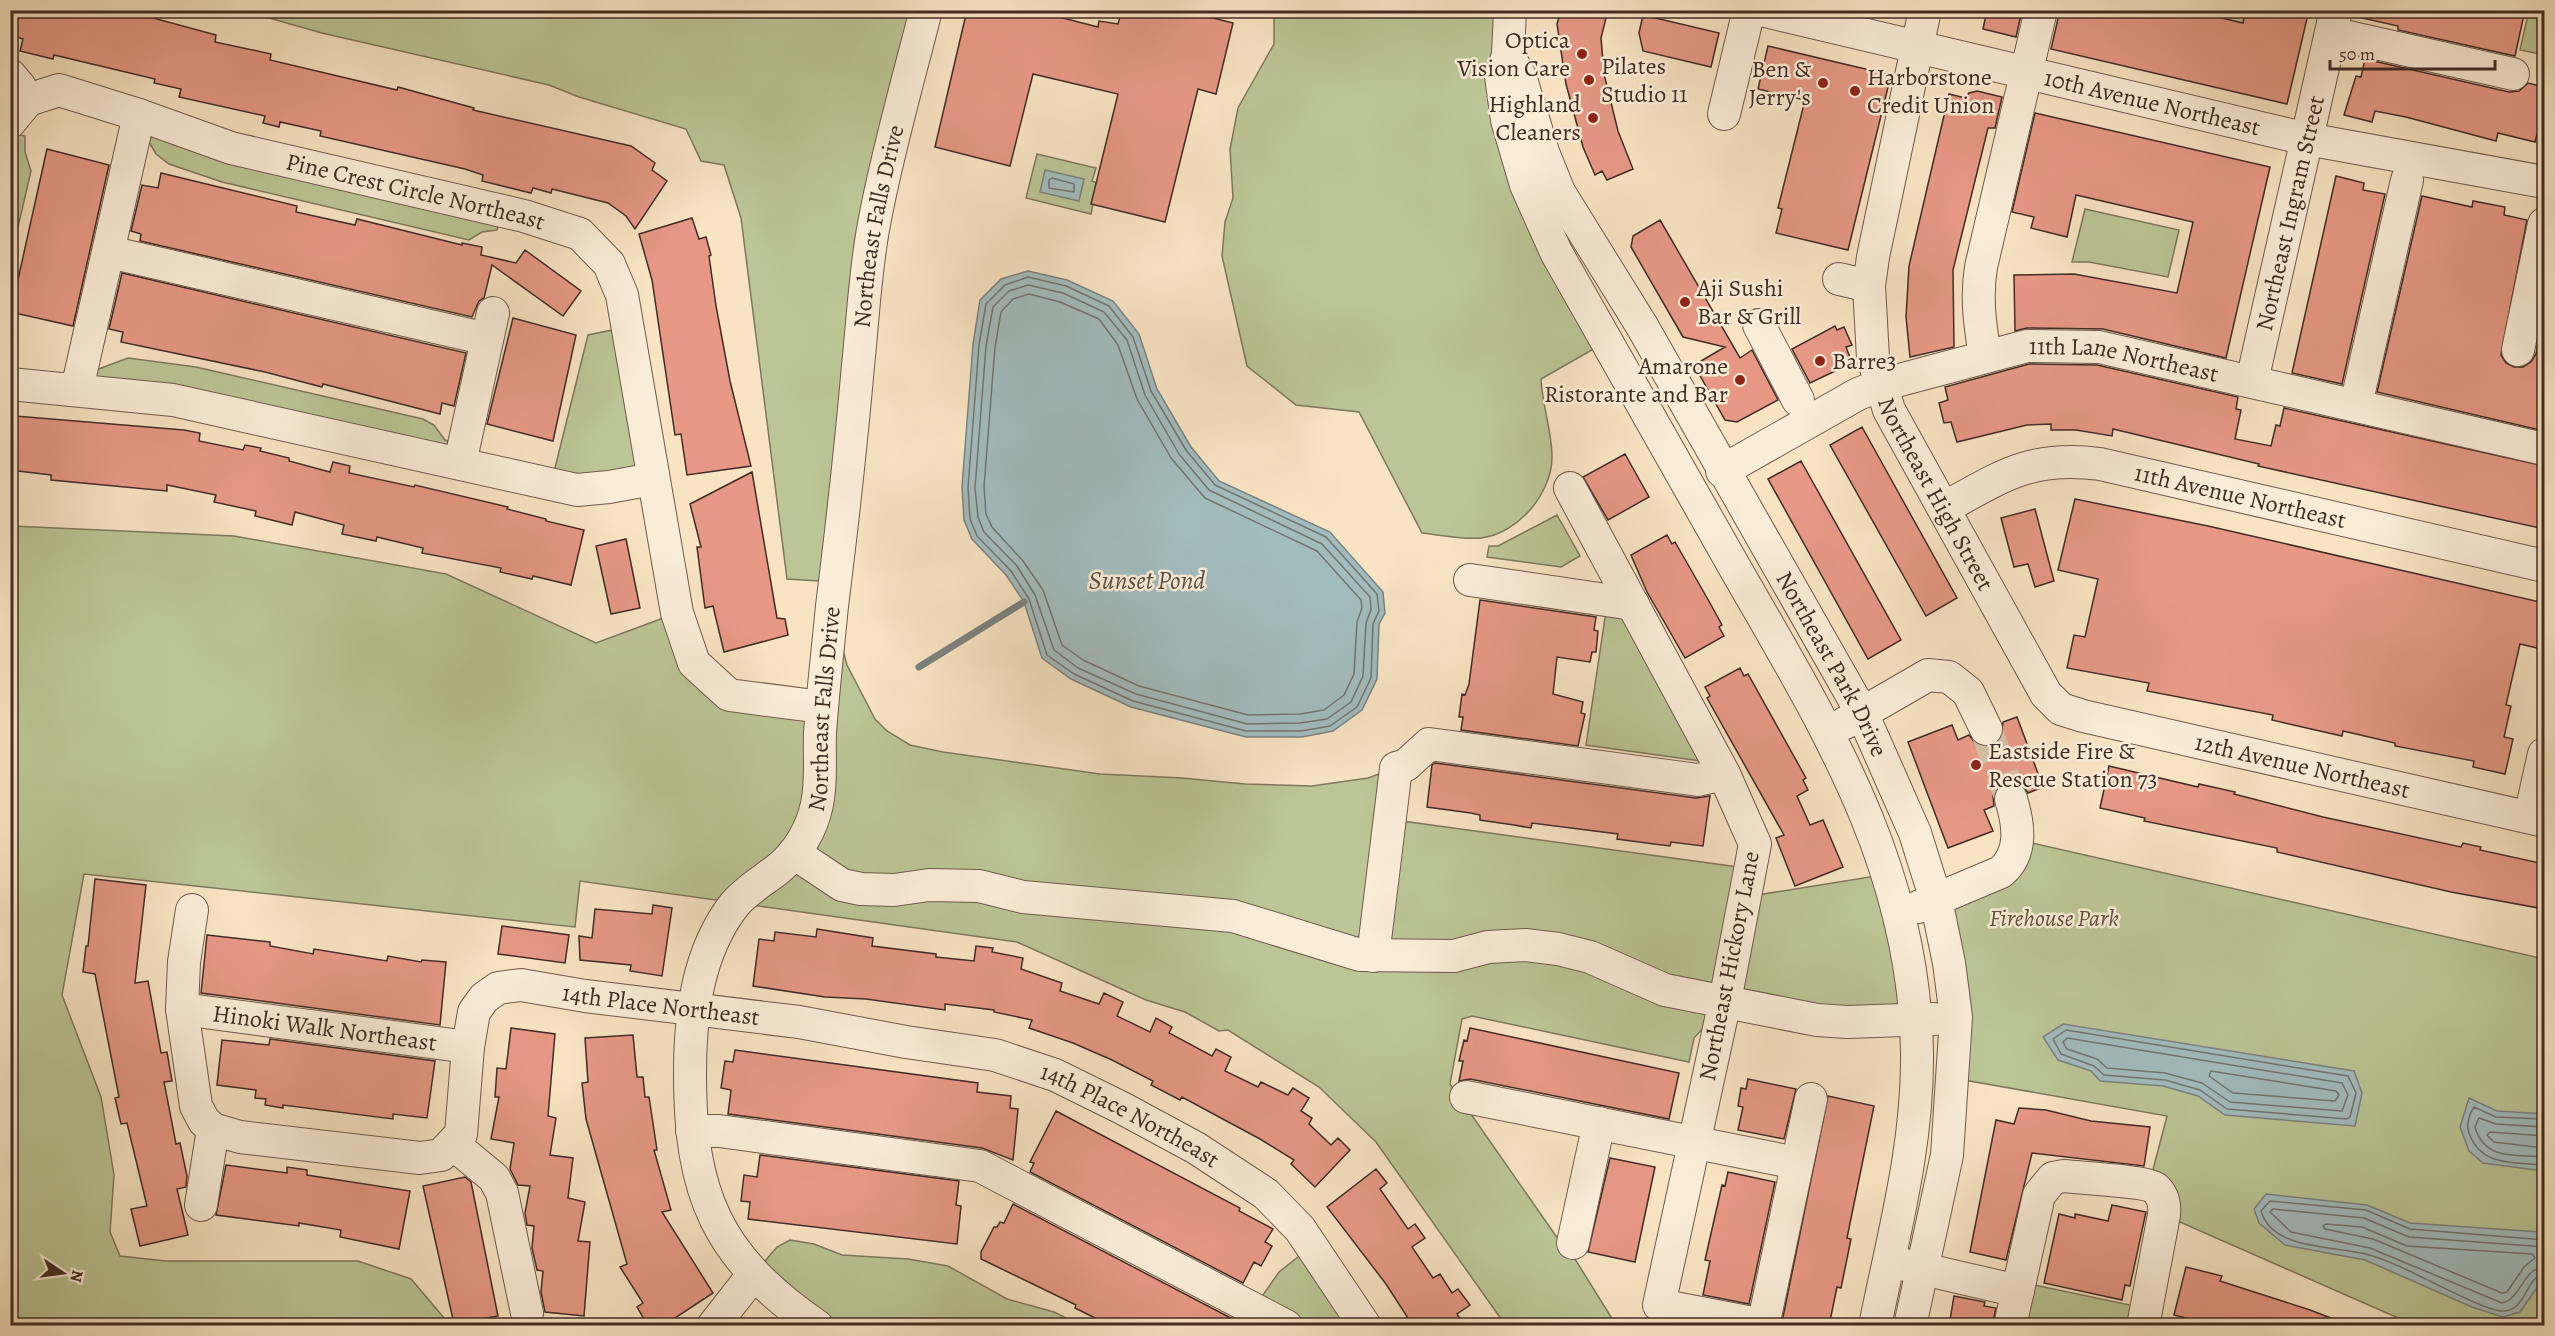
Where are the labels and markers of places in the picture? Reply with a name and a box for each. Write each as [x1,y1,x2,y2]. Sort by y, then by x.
place label: Optica Vision Care [1456,24,1571,84]
marker: Optica Vision Care [1575,47,1589,61]
place label: Pilates Studio 11 [1601,50,1687,110]
place label: Ben & Jerry's [1749,53,1811,113]
place label: Harborstone Credit Union [1867,61,1994,121]
marker: Pilates Studio 11 [1582,73,1596,87]
marker: Ben & Jerry's [1816,76,1830,90]
marker: Harborstone Credit Union [1848,84,1862,98]
place label: Highland Cleaners [1488,88,1581,148]
marker: Highland Cleaners [1586,111,1600,125]
place label: Aji Sushi Bar & Grill [1696,272,1801,332]
marker: Aji Sushi Bar & Grill [1678,295,1692,309]
place label: Barre3 [1832,345,1896,377]
place label: Amarone Ristorante and Bar [1544,350,1728,410]
marker: Barre3 [1813,354,1827,368]
marker: Amarone Ristorante and Bar [1733,373,1747,387]
place label: Eastside Fire & Rescue Station 73 [1988,735,2157,795]
marker: Eastside Fire & Rescue Station 73 [1969,758,1983,772]

